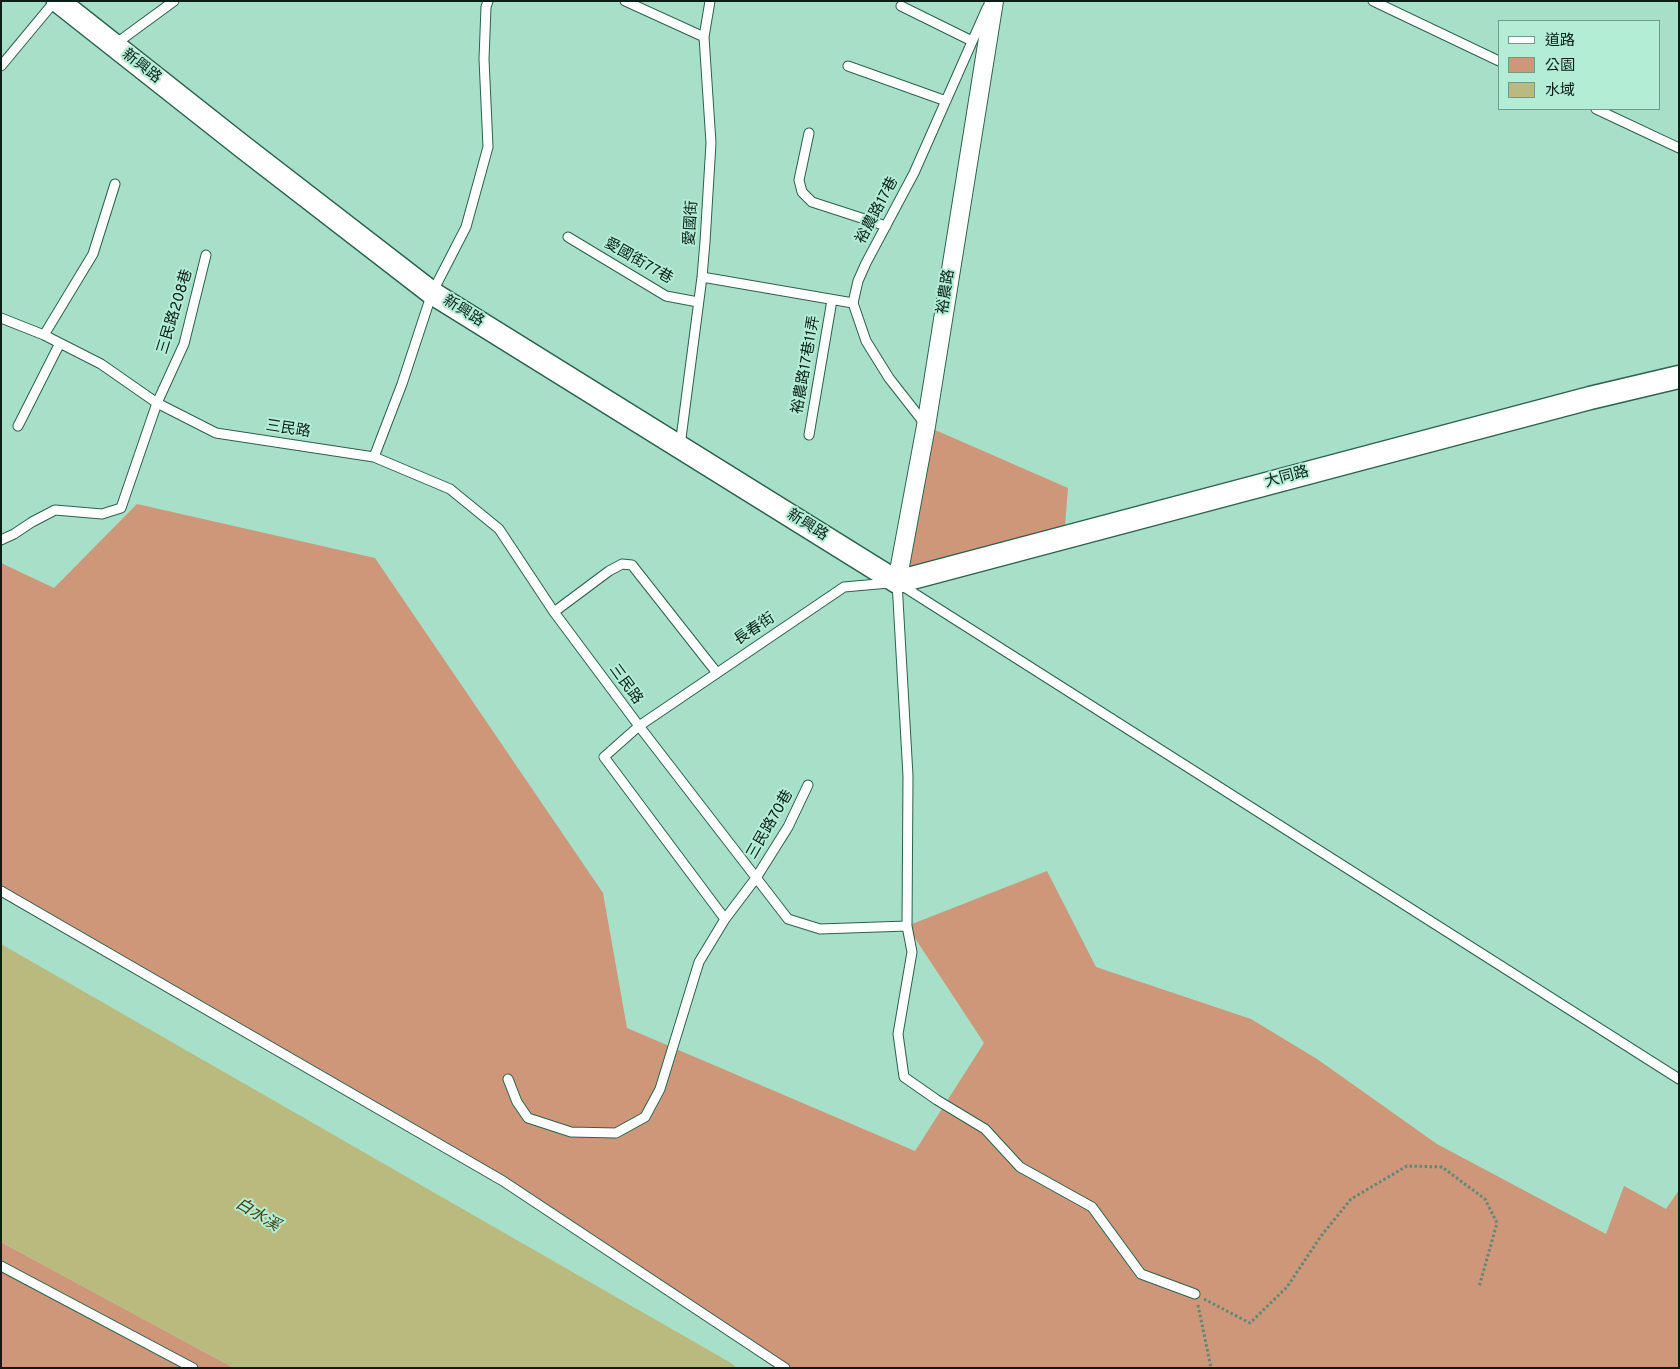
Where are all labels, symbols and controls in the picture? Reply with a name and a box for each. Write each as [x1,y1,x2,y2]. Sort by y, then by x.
legend [1498,20,1660,110]
text: 道路 [1545,32,1575,51]
street label: 新興路 [118,46,164,88]
text: 公園 [1545,57,1575,76]
text: 水域 [1545,82,1575,101]
street label: 裕農路17巷 [853,174,903,248]
street label: 愛國街 [681,200,703,246]
street label: 愛國街77巷 [601,235,675,289]
street label: 三民路208巷 [155,267,197,357]
street label: 裕農路 [935,268,959,316]
street label: 新興路 [439,292,487,332]
street label: 裕農路17巷11弄 [789,314,825,416]
street label: 三民路 [264,418,312,442]
street label: 大同路 [1263,463,1311,493]
street label: 新興路 [783,506,831,546]
street label: 長春街 [731,610,779,650]
street label: 三民路 [604,662,646,708]
street label: 三民路70巷 [744,787,798,863]
water label: 白水溪 [231,1195,283,1237]

